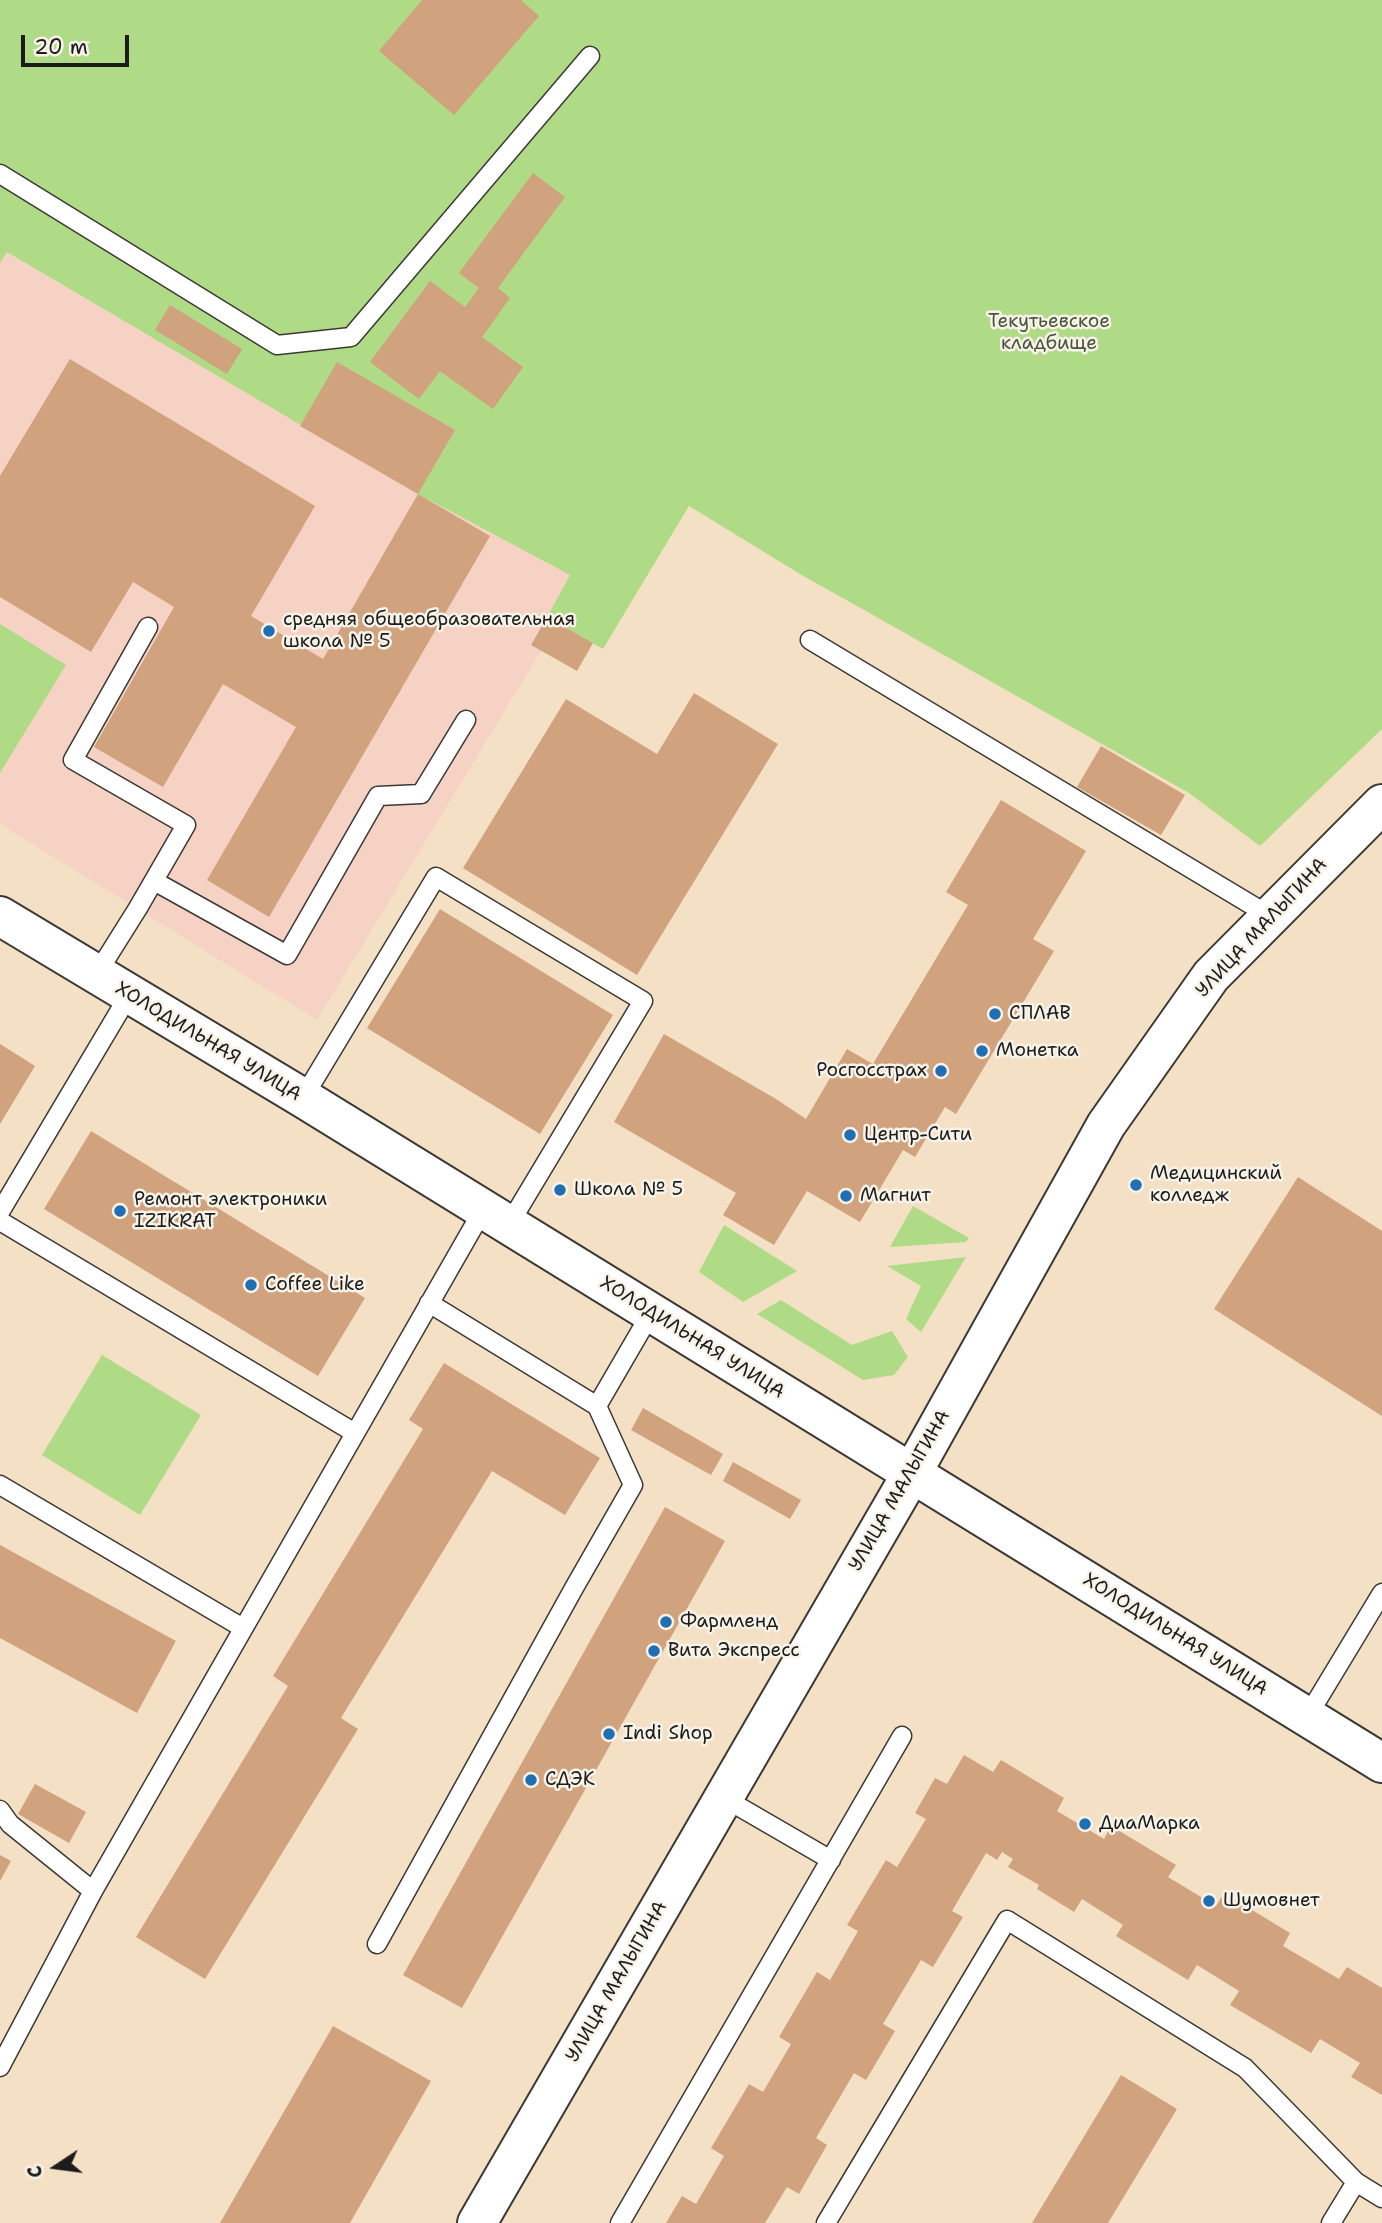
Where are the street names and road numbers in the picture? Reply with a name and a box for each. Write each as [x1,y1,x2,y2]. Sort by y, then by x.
street label: УЛИЦА МАЛЫГИНА [1192,854,1332,1002]
street label: ХОЛОДИЛЬНАЯ УЛИЦА [111,977,305,1107]
street label: ХОЛОДИЛЬНАЯ УЛИЦА [596,1272,788,1404]
street label: УЛИЦА МАЛЫГИНА [845,1406,955,1576]
street label: ХОЛОДИЛЬНАЯ УЛИЦА [1079,1569,1271,1701]
street label: УЛИЦА МАЛЫГИНА [562,1897,672,2067]

